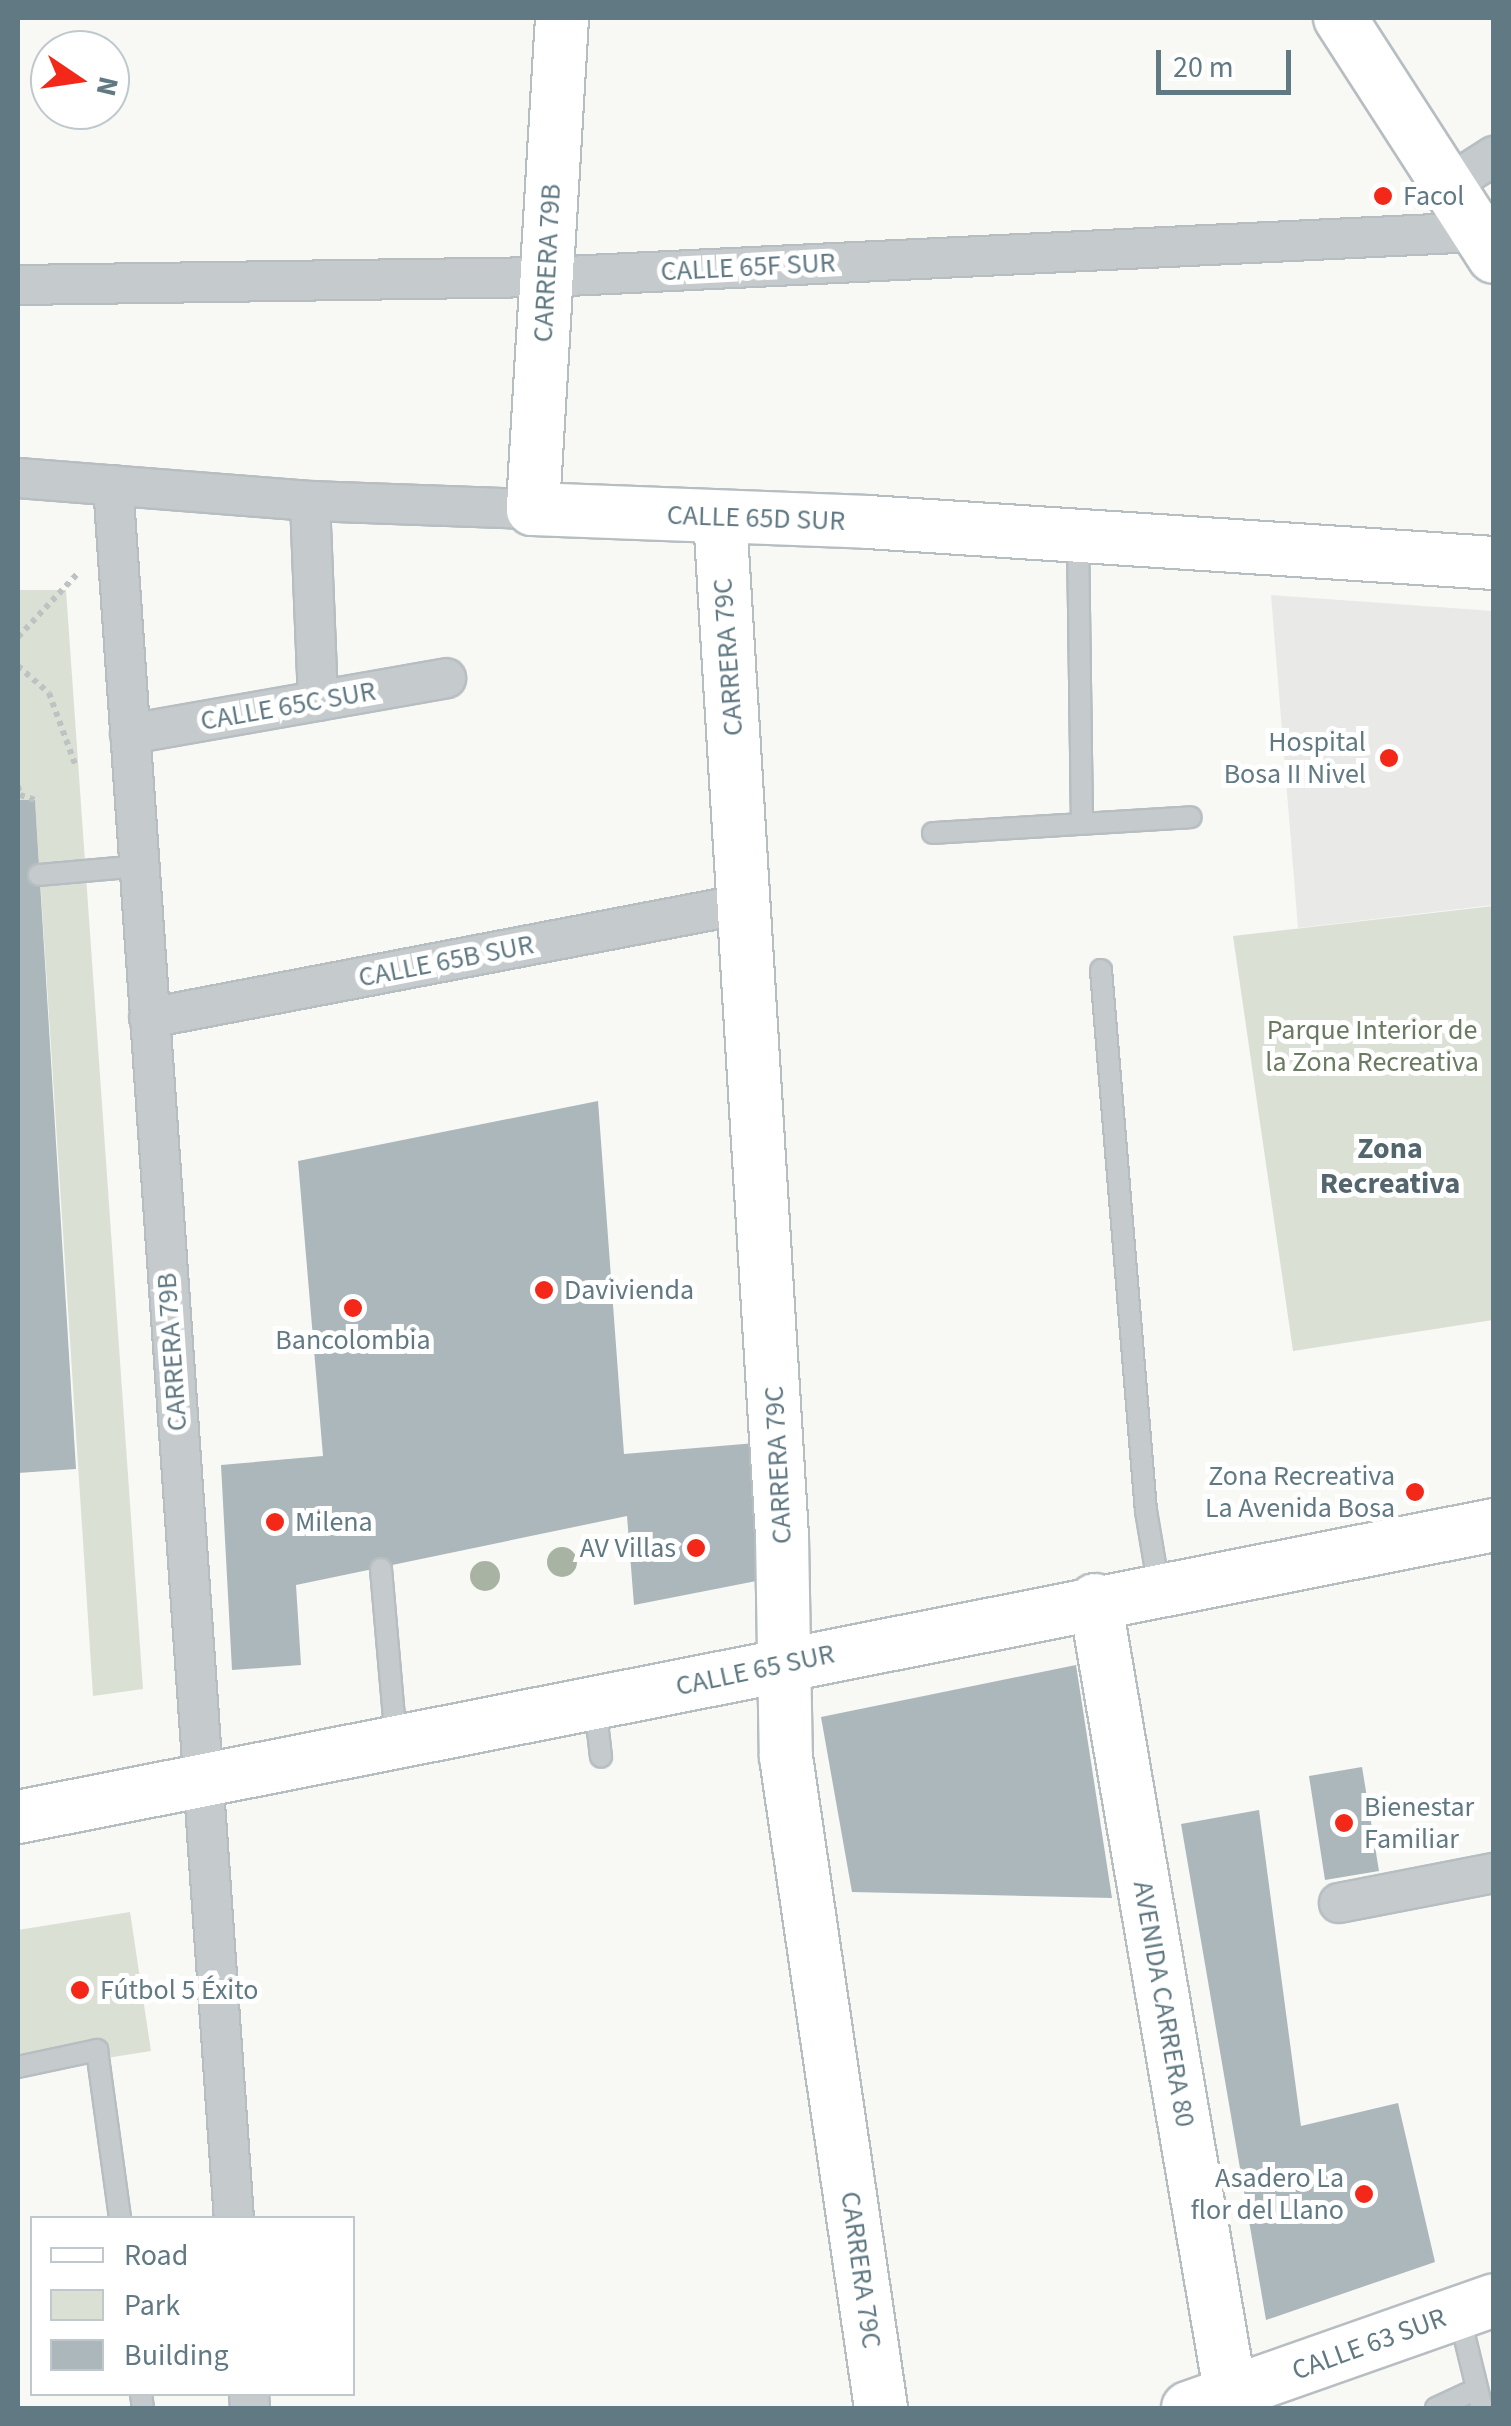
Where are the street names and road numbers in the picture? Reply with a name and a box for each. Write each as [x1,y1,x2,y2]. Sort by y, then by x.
street label: CARRERA 79B [526,183,568,343]
street label: CALLE 65F SUR [660,246,836,288]
street label: CALLE 65D SUR [666,498,846,538]
street label: CARRERA 79C [706,577,750,737]
street label: CALLE 65C SUR [198,674,378,738]
street label: CALLE 65B SUR [356,928,536,994]
street label: CARRERA 79B [150,1272,194,1432]
street label: CARRERA 79C [757,1385,799,1545]
street label: CALLE 65 SUR [673,1637,837,1703]
street label: AVENIDA CARRERA 80 [1126,1878,1202,2130]
street label: CARRERA 79C [833,2189,889,2351]
street label: CALLE 63 SUR [1288,2301,1450,2387]

